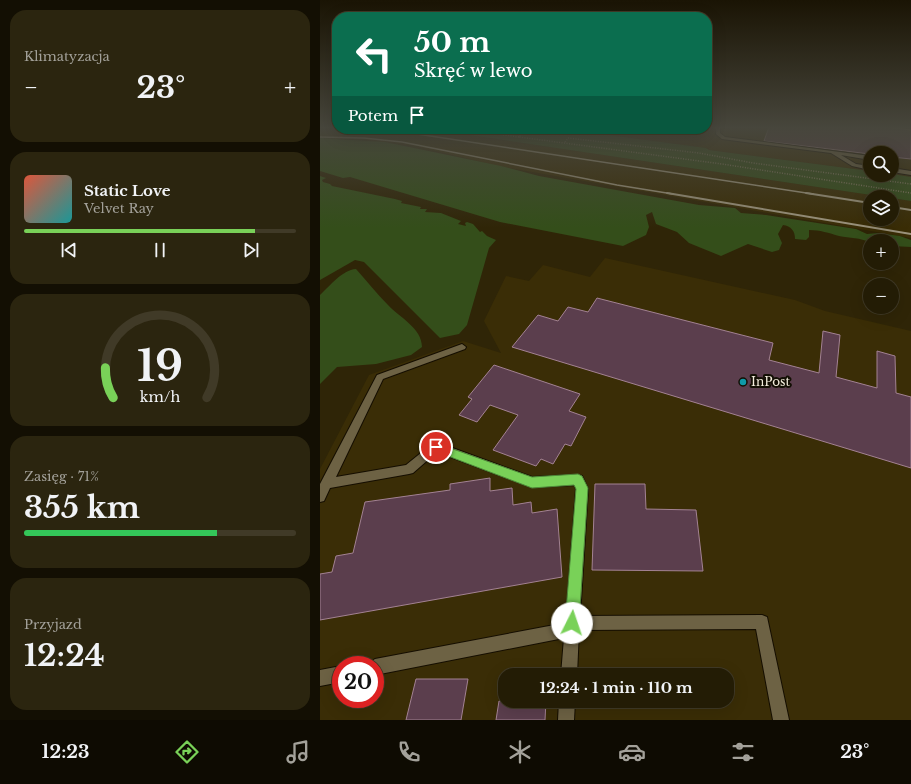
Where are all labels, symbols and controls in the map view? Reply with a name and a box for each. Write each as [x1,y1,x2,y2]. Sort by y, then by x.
text: 50 m [414,25,490,60]
icon: left [348,28,400,80]
text: Klimatyzacja [24,48,110,65]
text: Skręć w lewo [414,60,532,82]
text: 23° [137,69,185,106]
text: − [24,74,38,101]
text: + [284,74,296,101]
icon: arrive [406,104,428,126]
text: Potem [348,106,398,125]
map controls [863,146,899,314]
button: search [863,146,899,182]
text: Static Love [84,181,170,200]
button: layers [863,190,899,226]
text: Velvet Ray [84,200,154,217]
button: + [863,234,899,270]
icon: previous [58,239,80,261]
icon: pause [149,239,171,261]
icon: next [240,239,262,261]
button: − [863,278,899,314]
text: 19 [137,341,183,392]
place label: InPost [751,374,790,389]
marker: InPost [738,377,748,387]
text: km/h [140,388,180,406]
pin [419,430,453,464]
icon: arrive [425,436,447,458]
text: Zasięg · 71% [24,468,99,485]
text: 355 km [24,489,140,526]
position arrow [551,602,593,644]
text: Przyjazd [24,616,82,633]
text: 12:24 [24,637,105,674]
speed limit sign: 20 [332,656,384,708]
text: 12:24 · 1 min · 110 m [539,678,693,697]
icon: directions [173,738,201,766]
icon: music [284,738,312,766]
icon: phone [395,738,423,766]
icon: climate [506,738,534,766]
icon: car [618,738,646,766]
icon: filters [729,738,757,766]
text: 12:23 [42,741,89,763]
text: 23° [840,741,869,763]

